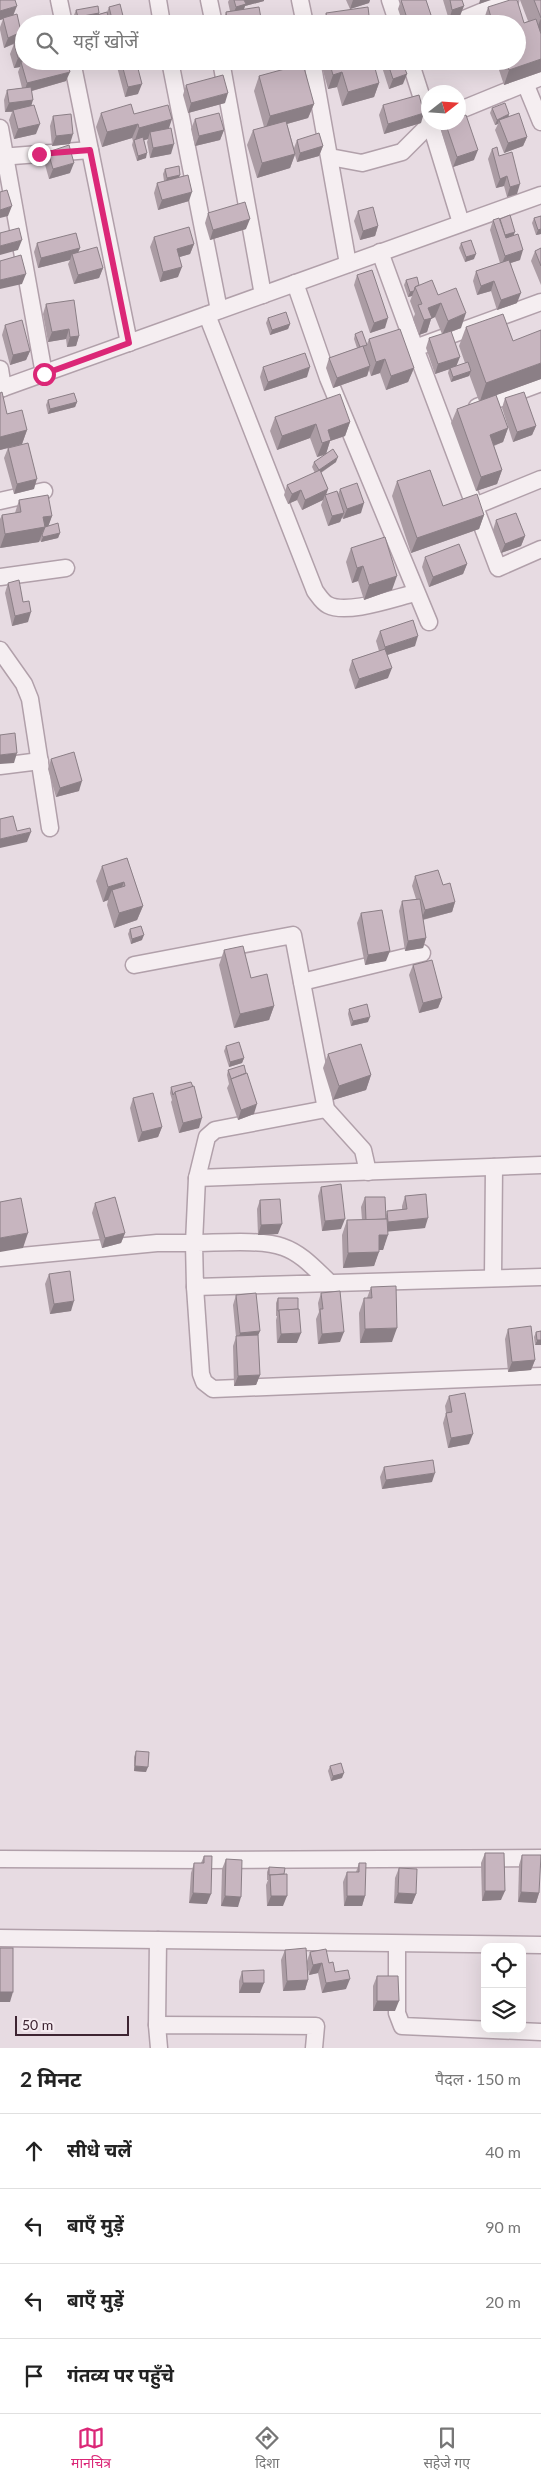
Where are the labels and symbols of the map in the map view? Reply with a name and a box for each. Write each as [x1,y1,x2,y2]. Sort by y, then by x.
north arrow [421,85,466,130]
route end [28,143,51,166]
route start [33,363,56,386]
scale bar [15,2013,129,2036]

